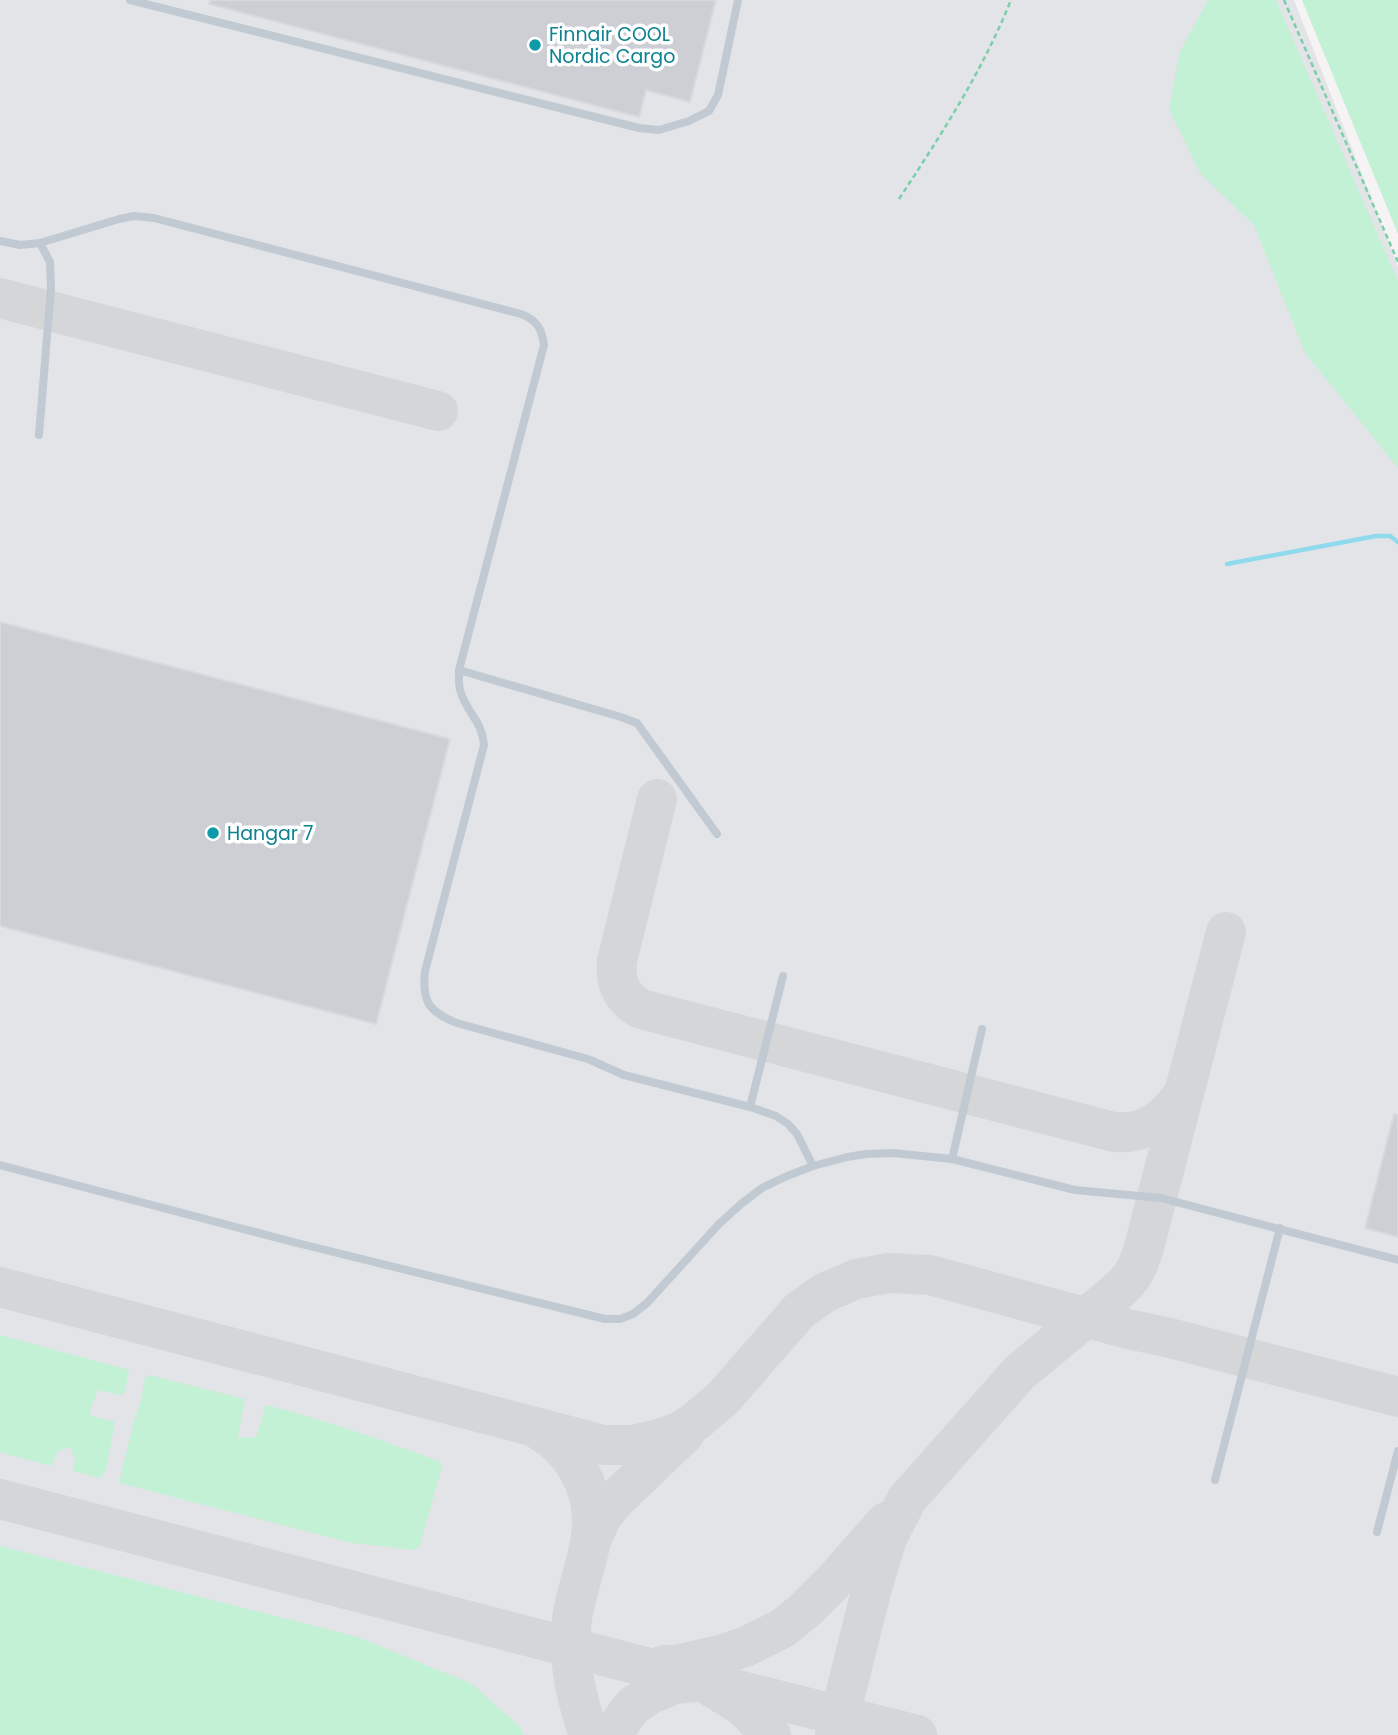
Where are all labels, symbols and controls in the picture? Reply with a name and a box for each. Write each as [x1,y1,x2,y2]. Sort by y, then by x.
place label: Finnair COOL Nordic Cargo [549,21,675,70]
marker: Finnair COOL Nordic Cargo [527,37,543,53]
place label: Hangar 7 [227,820,313,847]
marker: Hangar 7 [205,825,221,841]

